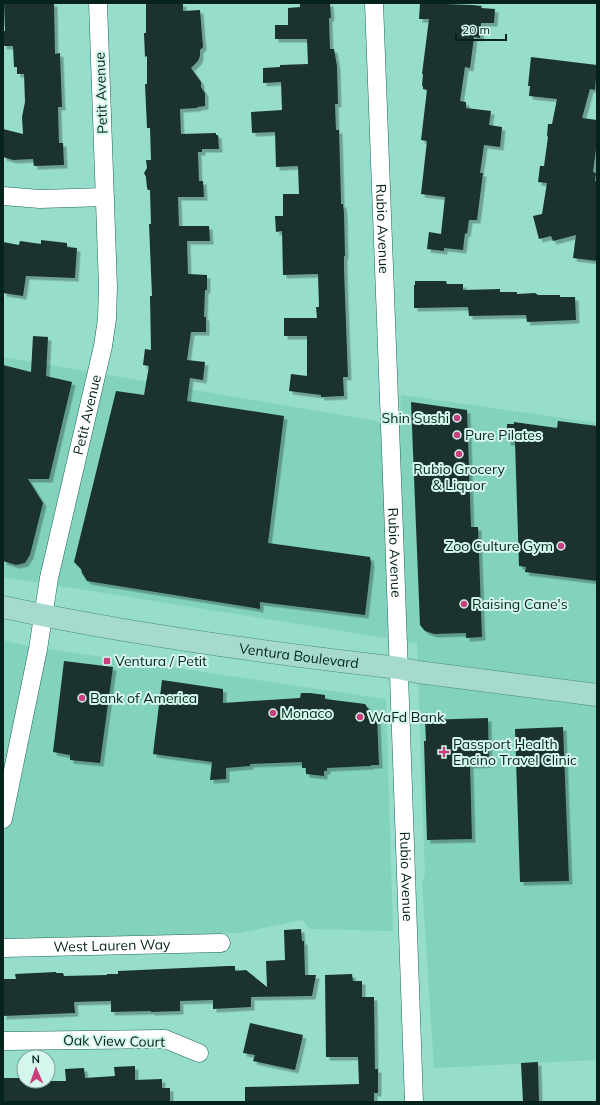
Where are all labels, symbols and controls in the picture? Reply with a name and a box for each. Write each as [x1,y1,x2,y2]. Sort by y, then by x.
scale bar [456,16,506,42]
text: 20 m [462,22,490,37]
street label: Petit Avenue [91,52,111,134]
street label: Rubio Avenue [372,183,393,274]
street label: Petit Avenue [69,373,105,457]
place label: Shin Sushi [382,409,449,427]
marker: Shin Sushi [452,413,462,423]
place label: Pure Pilates [465,426,542,444]
marker: Pure Pilates [452,430,462,440]
marker: Rubio Grocery & Liquor [454,449,464,459]
place label: Rubio Grocery & Liquor [413,460,505,494]
street label: Rubio Avenue [384,507,405,598]
place label: Zoo Culture Gym [445,537,553,555]
marker: Zoo Culture Gym [556,541,566,551]
place label: Raising Cane's [472,595,568,613]
marker: Raising Cane's [459,599,469,609]
street label: Ventura Boulevard [238,639,360,672]
place label: Ventura / Petit [115,652,207,670]
marker: Ventura / Petit [102,656,112,666]
place label: Bank of America [90,689,197,707]
marker: Bank of America [77,693,87,703]
place label: Monaco [281,704,332,722]
marker: Monaco [268,708,278,718]
place label: WaFd Bank [368,708,445,726]
marker: WaFd Bank [355,712,365,722]
place label: Passport Health Encino Travel Clinic [453,735,577,769]
marker: Passport Health Encino Travel Clinic [438,746,450,758]
street label: Rubio Avenue [396,831,417,922]
street label: West Lauren Way [53,935,171,956]
street label: Oak View Court [63,1031,165,1051]
north arrow [16,1049,56,1089]
text: N [31,1052,40,1066]

